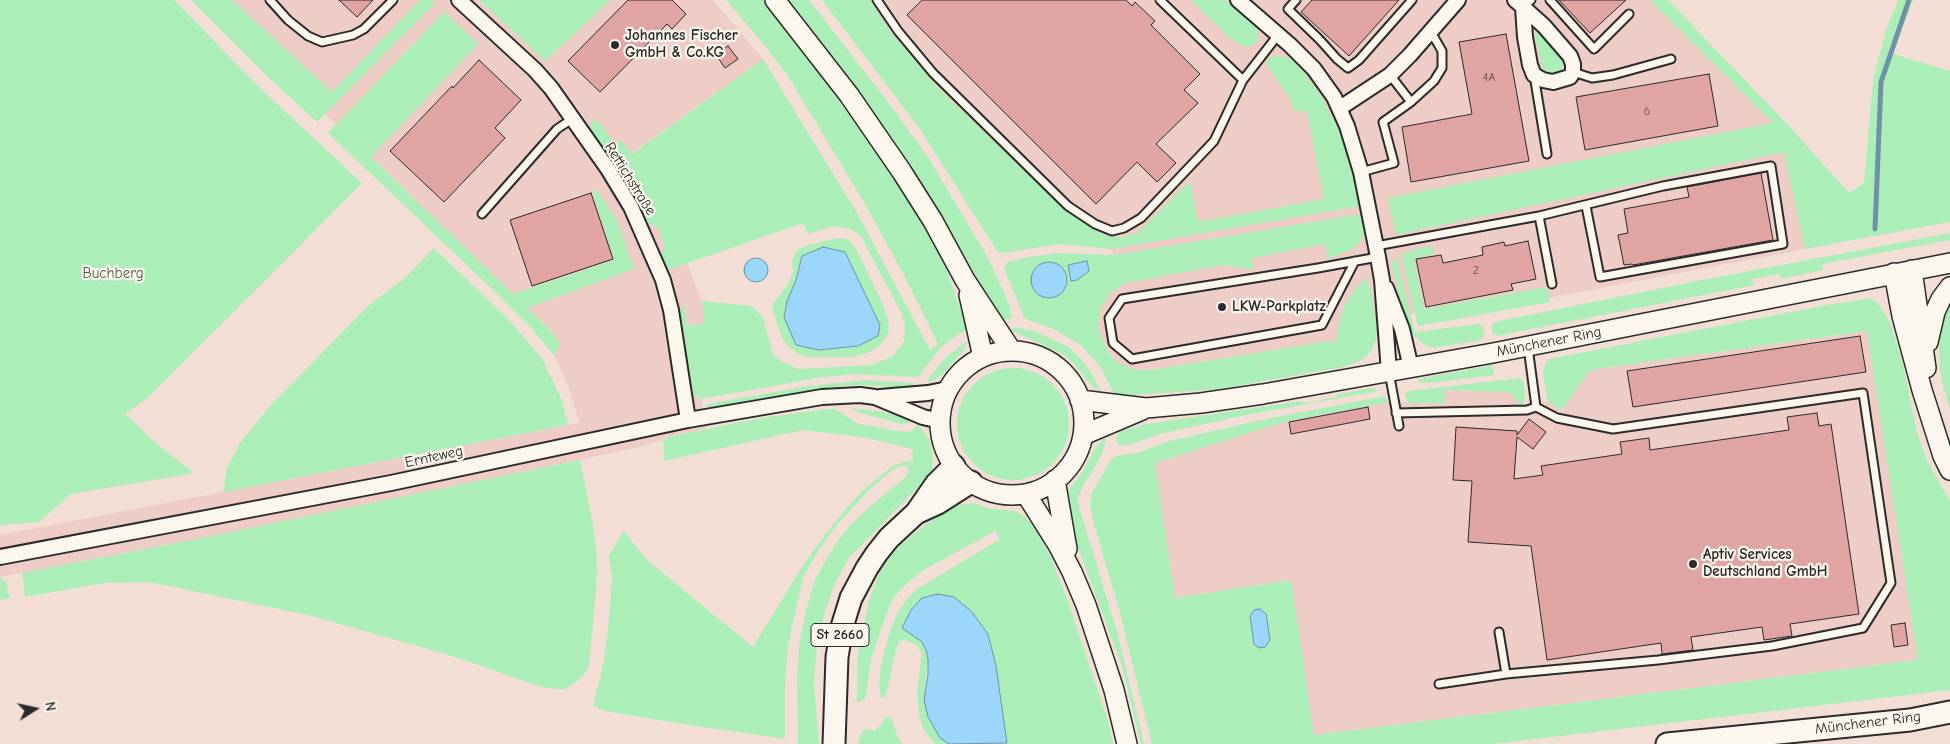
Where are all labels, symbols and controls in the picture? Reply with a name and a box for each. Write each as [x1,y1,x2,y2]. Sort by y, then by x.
place label: Johannes Fischer GmbH & Co.KG [625,27,738,62]
marker: Johannes Fischer GmbH & Co.KG [609,39,621,51]
house number: 4A [1483,71,1495,85]
house number: 6 [1644,105,1650,119]
street label: Rettichstraße [600,139,660,219]
house number: 2 [1473,264,1479,278]
park label: Buchberg [82,265,144,283]
place label: LKW-Parkplatz [1232,298,1326,316]
marker: LKW-Parkplatz [1216,301,1228,313]
street label: Münchener Ring [1495,323,1603,361]
street label: Ernteweg [403,442,465,472]
place label: Aptiv Services Deutschland GmbH [1703,546,1827,581]
marker: Aptiv Services Deutschland GmbH [1687,558,1699,570]
road number: St 2660 [811,624,869,646]
north arrow [10,684,60,734]
text: N [41,700,59,712]
street label: Münchener Ring [1814,708,1922,738]

